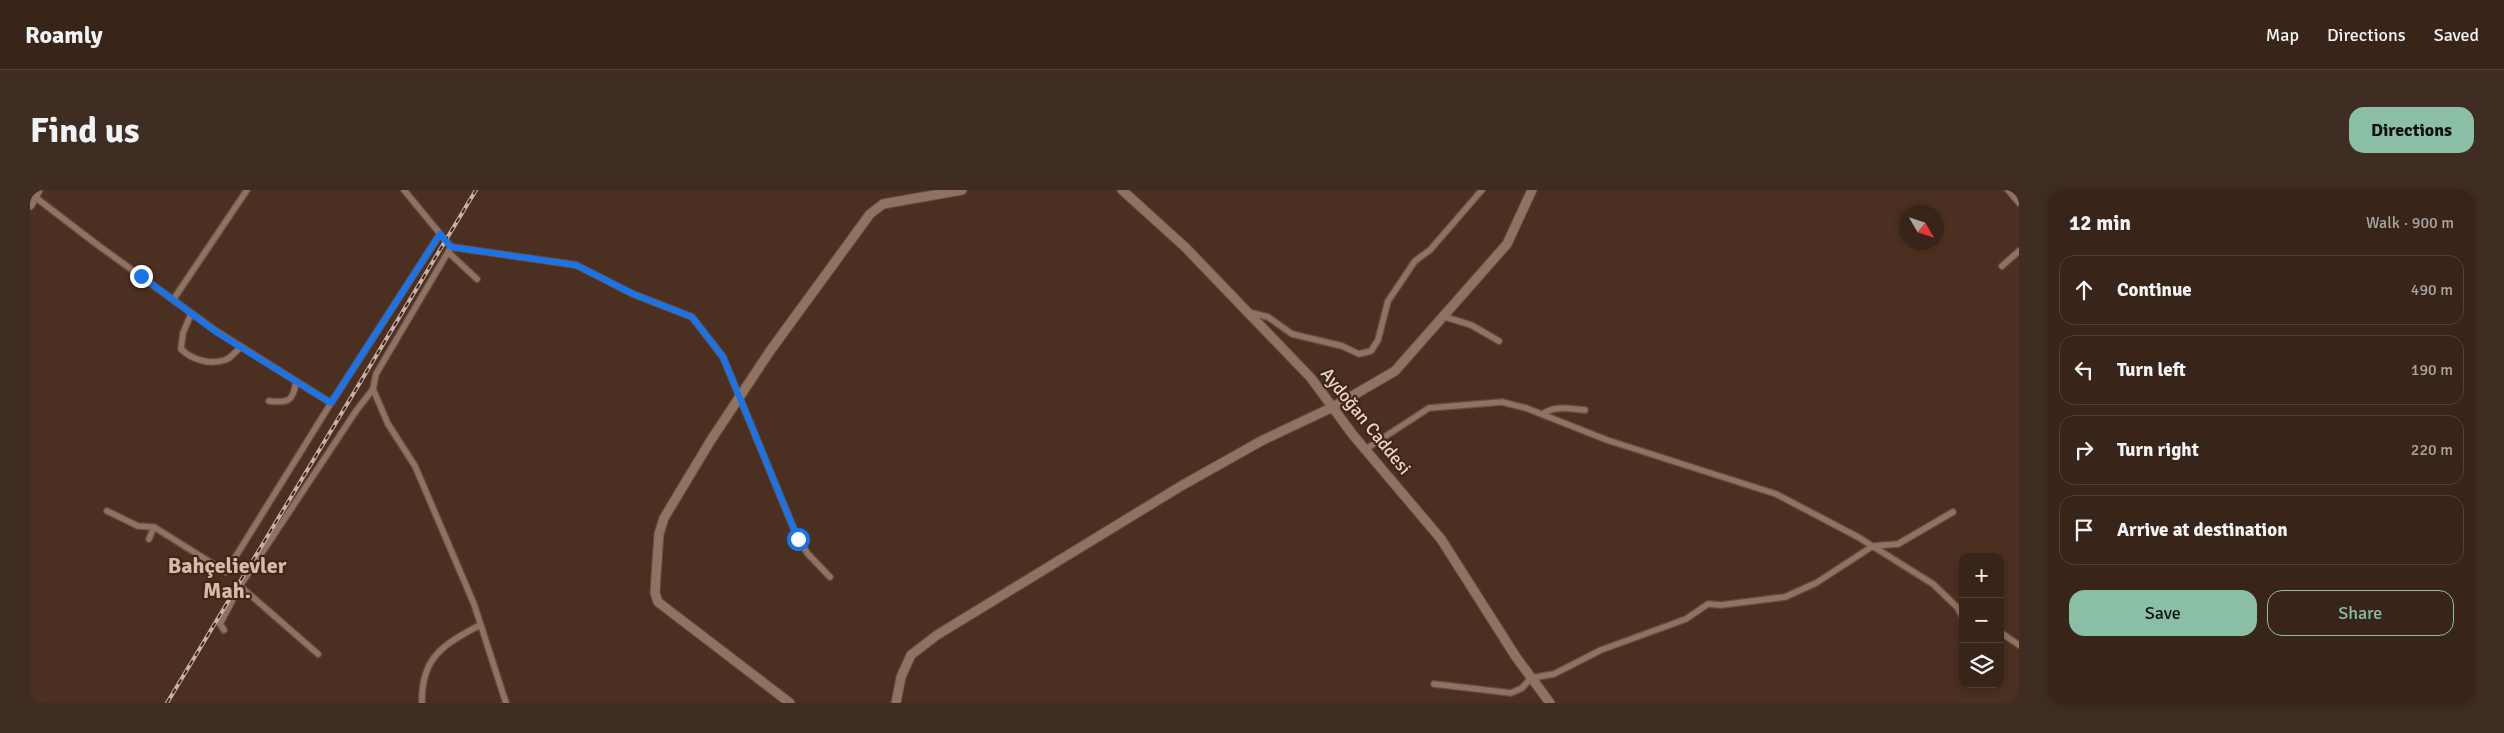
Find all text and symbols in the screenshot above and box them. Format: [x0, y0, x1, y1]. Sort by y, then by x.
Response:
text: Roamly [25, 20, 103, 50]
text: Map [2266, 24, 2299, 46]
text: Directions [2327, 24, 2406, 46]
text: Saved [2434, 24, 2479, 46]
button: Directions [2349, 107, 2474, 153]
text: Find us [30, 109, 140, 152]
north arrow [1899, 205, 1944, 250]
text: 12 min [2069, 210, 2131, 236]
text: Walk · 900 m [2366, 213, 2454, 233]
route end [130, 265, 153, 288]
icon: ahead [2070, 276, 2098, 304]
text: Continue [2117, 278, 2192, 302]
text: 490 m [2411, 280, 2453, 300]
icon: left [2070, 356, 2098, 384]
text: Turn left [2117, 358, 2186, 382]
text: 190 m [2411, 360, 2453, 380]
street label: Aydoğan Caddesi [1316, 363, 1416, 479]
icon: right [2070, 436, 2098, 464]
text: Turn right [2117, 438, 2199, 462]
text: 220 m [2411, 440, 2453, 460]
icon: arrive [2070, 516, 2098, 544]
text: Arrive at destination [2117, 518, 2288, 542]
route start [787, 528, 810, 551]
district label: Bahçelievler Mah. [168, 552, 287, 604]
map controls [1959, 553, 2004, 688]
button: + [1959, 553, 2004, 598]
button: Save [2069, 590, 2257, 636]
button: Share [2267, 590, 2454, 636]
button: − [1959, 598, 2004, 643]
button: layers [1959, 643, 2004, 688]

